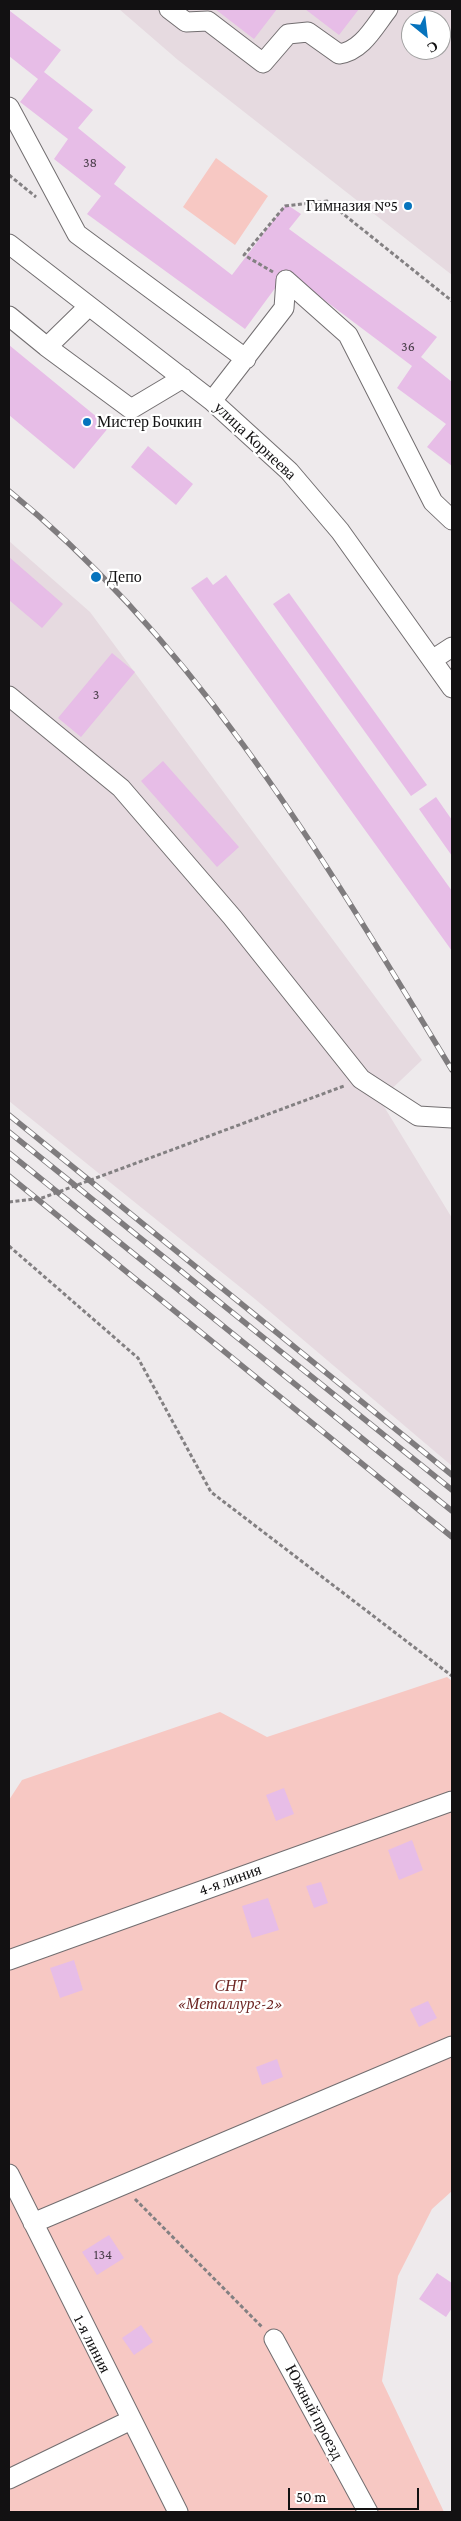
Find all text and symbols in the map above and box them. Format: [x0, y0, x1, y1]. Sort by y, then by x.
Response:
north arrow [401, 10, 451, 60]
text: С [424, 38, 441, 57]
house number: 38 [83, 155, 97, 171]
place label: Гимназия №5 [306, 196, 398, 216]
marker: Гимназия №5 [402, 200, 414, 212]
house number: 36 [401, 339, 415, 355]
street label: улица Корнеева [210, 398, 300, 484]
place label: Мистер Бочкин [97, 412, 202, 432]
marker: Мистер Бочкин [81, 416, 93, 428]
place label: Депо [107, 567, 142, 587]
marker: Депо [89, 570, 103, 584]
house number: 3 [93, 687, 99, 703]
street label: 4-я линия [196, 1860, 264, 1900]
park label: СНТ «Металлург-2» [177, 1976, 283, 2014]
house number: 134 [94, 2247, 112, 2263]
street label: 1-я линия [69, 2312, 115, 2376]
street label: Южный проезд [281, 2361, 347, 2463]
scale bar [291, 2478, 422, 2510]
text: 50 m [296, 2489, 326, 2505]

